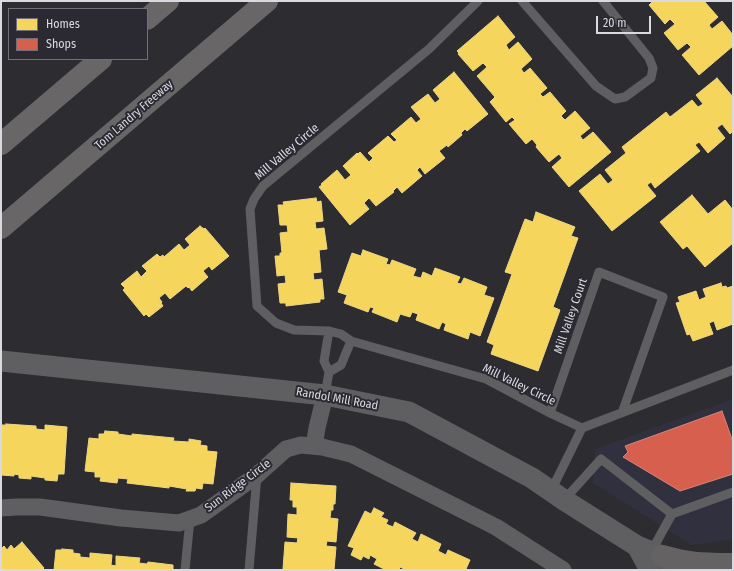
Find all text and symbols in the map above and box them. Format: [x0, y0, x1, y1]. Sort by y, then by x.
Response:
legend [8, 8, 148, 60]
scale bar [598, 8, 653, 34]
text: 20 m [603, 16, 627, 30]
text: Homes [46, 17, 80, 31]
text: Shops [46, 37, 76, 51]
street label: Tom Landry Freeway [92, 77, 176, 153]
street label: Mill Valley Circle [252, 121, 322, 183]
street label: Mill Valley Court [551, 276, 591, 356]
street label: Mill Valley Circle [480, 361, 558, 409]
street label: Randol Mill Road [295, 385, 379, 413]
street label: Sun Ridge Circle [202, 457, 274, 515]

